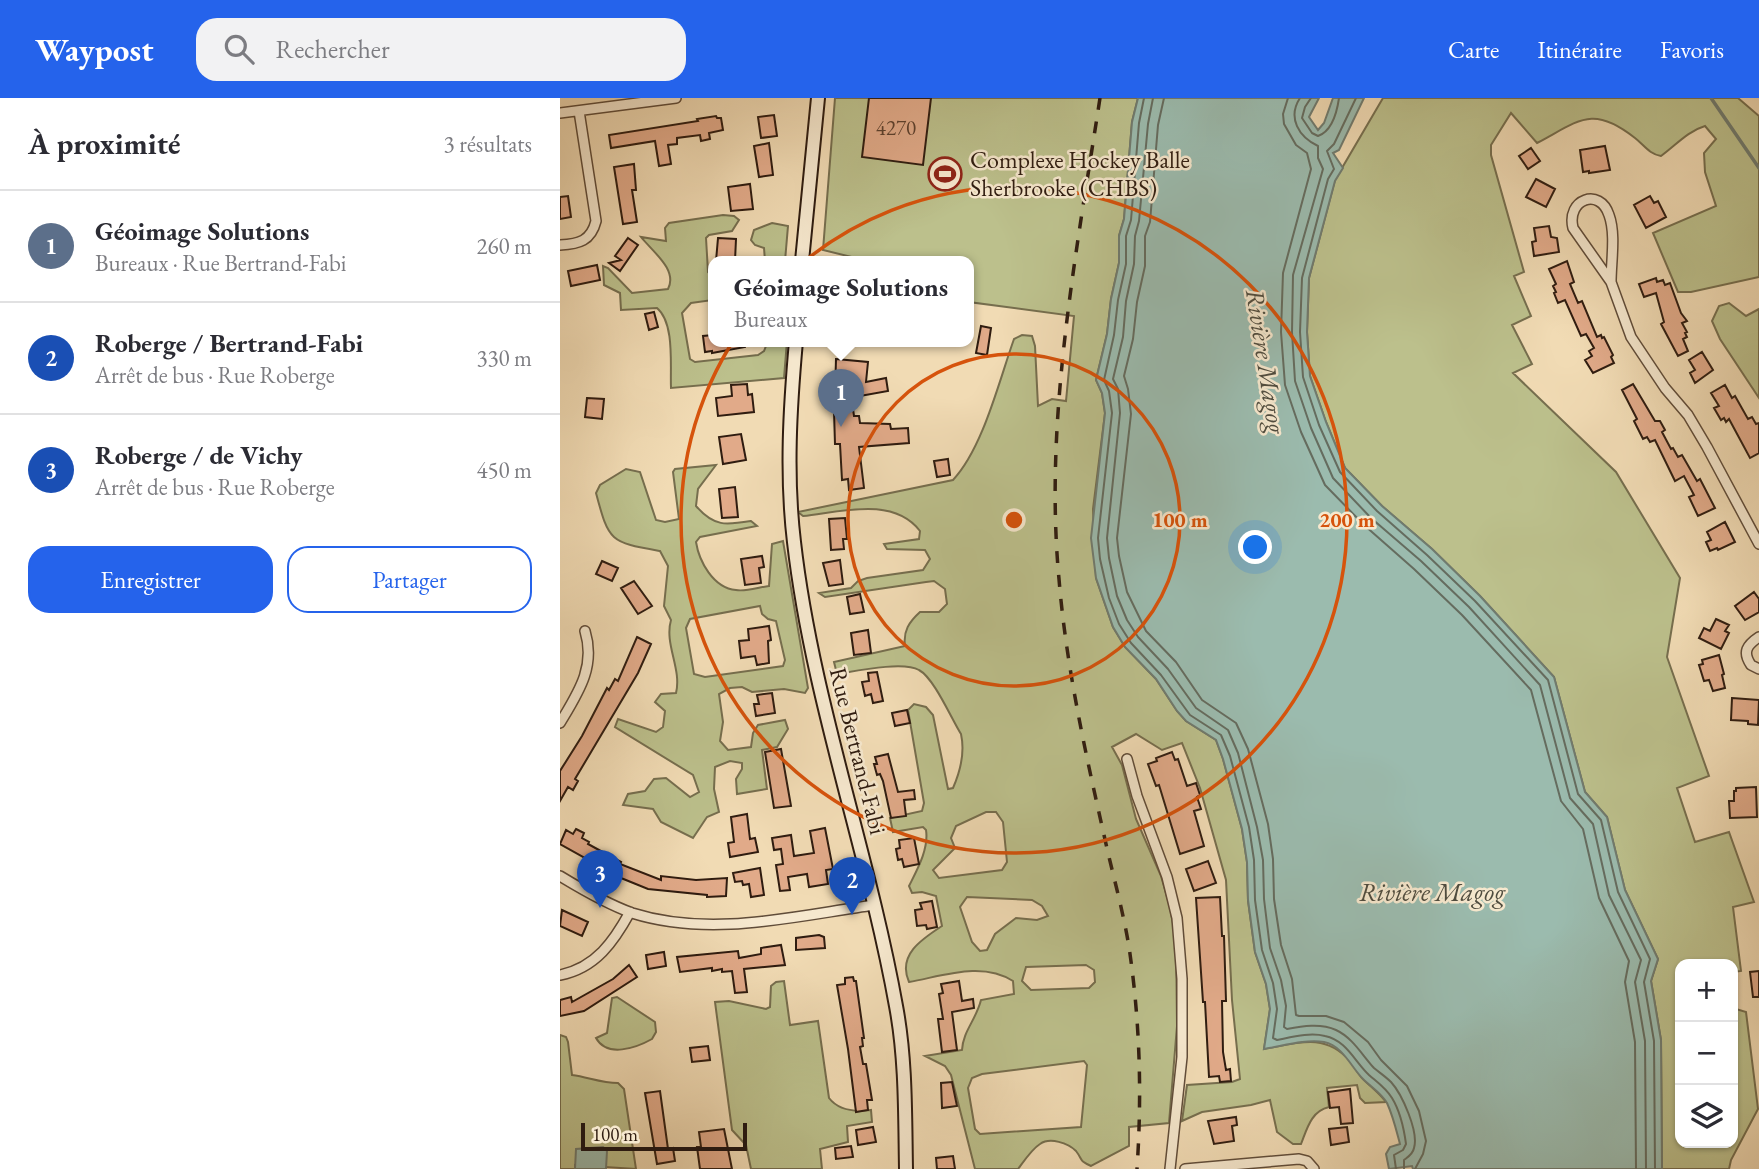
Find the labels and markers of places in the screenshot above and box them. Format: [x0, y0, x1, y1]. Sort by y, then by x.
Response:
place label: Complexe Hockey Balle Sherbrooke (CHBS) [970, 144, 1190, 203]
sports icon: Complexe Hockey Balle Sherbrooke (CHBS) [926, 155, 964, 193]
pin: 1 [818, 369, 864, 427]
centre of rings [1002, 508, 1026, 532]
pin: 3 [577, 850, 623, 908]
pin: 2 [829, 857, 875, 915]

